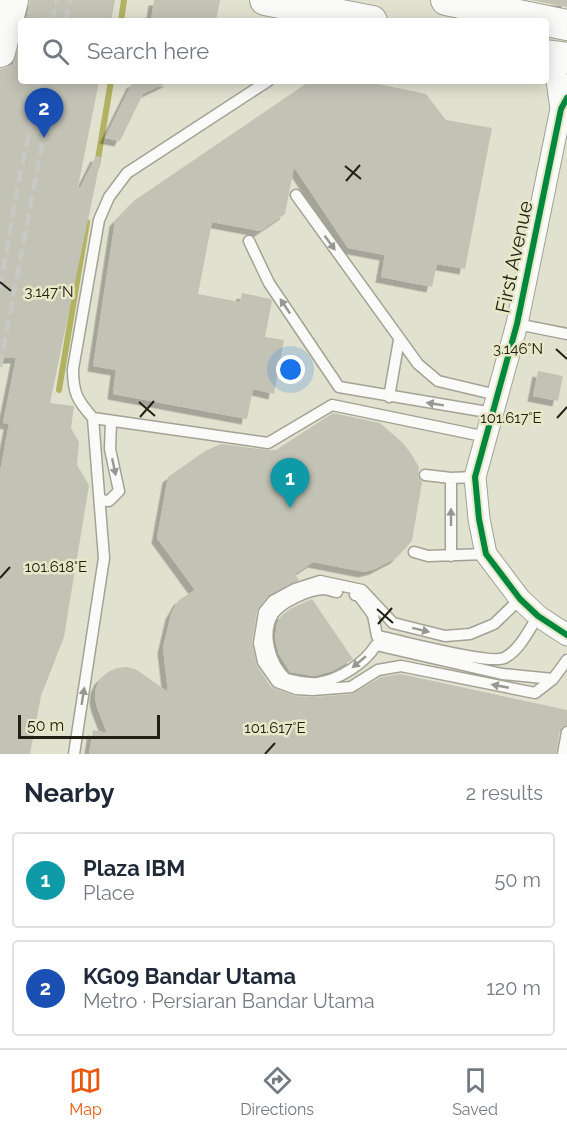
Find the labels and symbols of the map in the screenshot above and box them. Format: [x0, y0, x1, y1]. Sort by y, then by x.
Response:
pin: 2 [24, 88, 63, 138]
street label: First Avenue [490, 198, 538, 315]
one-way arrow [324, 235, 335, 251]
text: 3.147°N [25, 283, 73, 301]
one-way arrow [280, 298, 291, 314]
text: 3.146°N [493, 340, 543, 358]
your location [276, 355, 305, 384]
one-way arrow [425, 399, 444, 408]
text: 101.617°E [480, 409, 542, 427]
one-way arrow [110, 458, 119, 477]
pin: 1 [270, 458, 310, 508]
one-way arrow [446, 507, 456, 526]
text: 101.618°E [25, 558, 87, 576]
one-way arrow [412, 626, 431, 635]
one-way arrow [352, 655, 367, 668]
one-way arrow [490, 681, 509, 690]
one-way arrow [79, 687, 88, 706]
scale bar [18, 712, 160, 740]
text: 101.617°E [244, 719, 306, 737]

